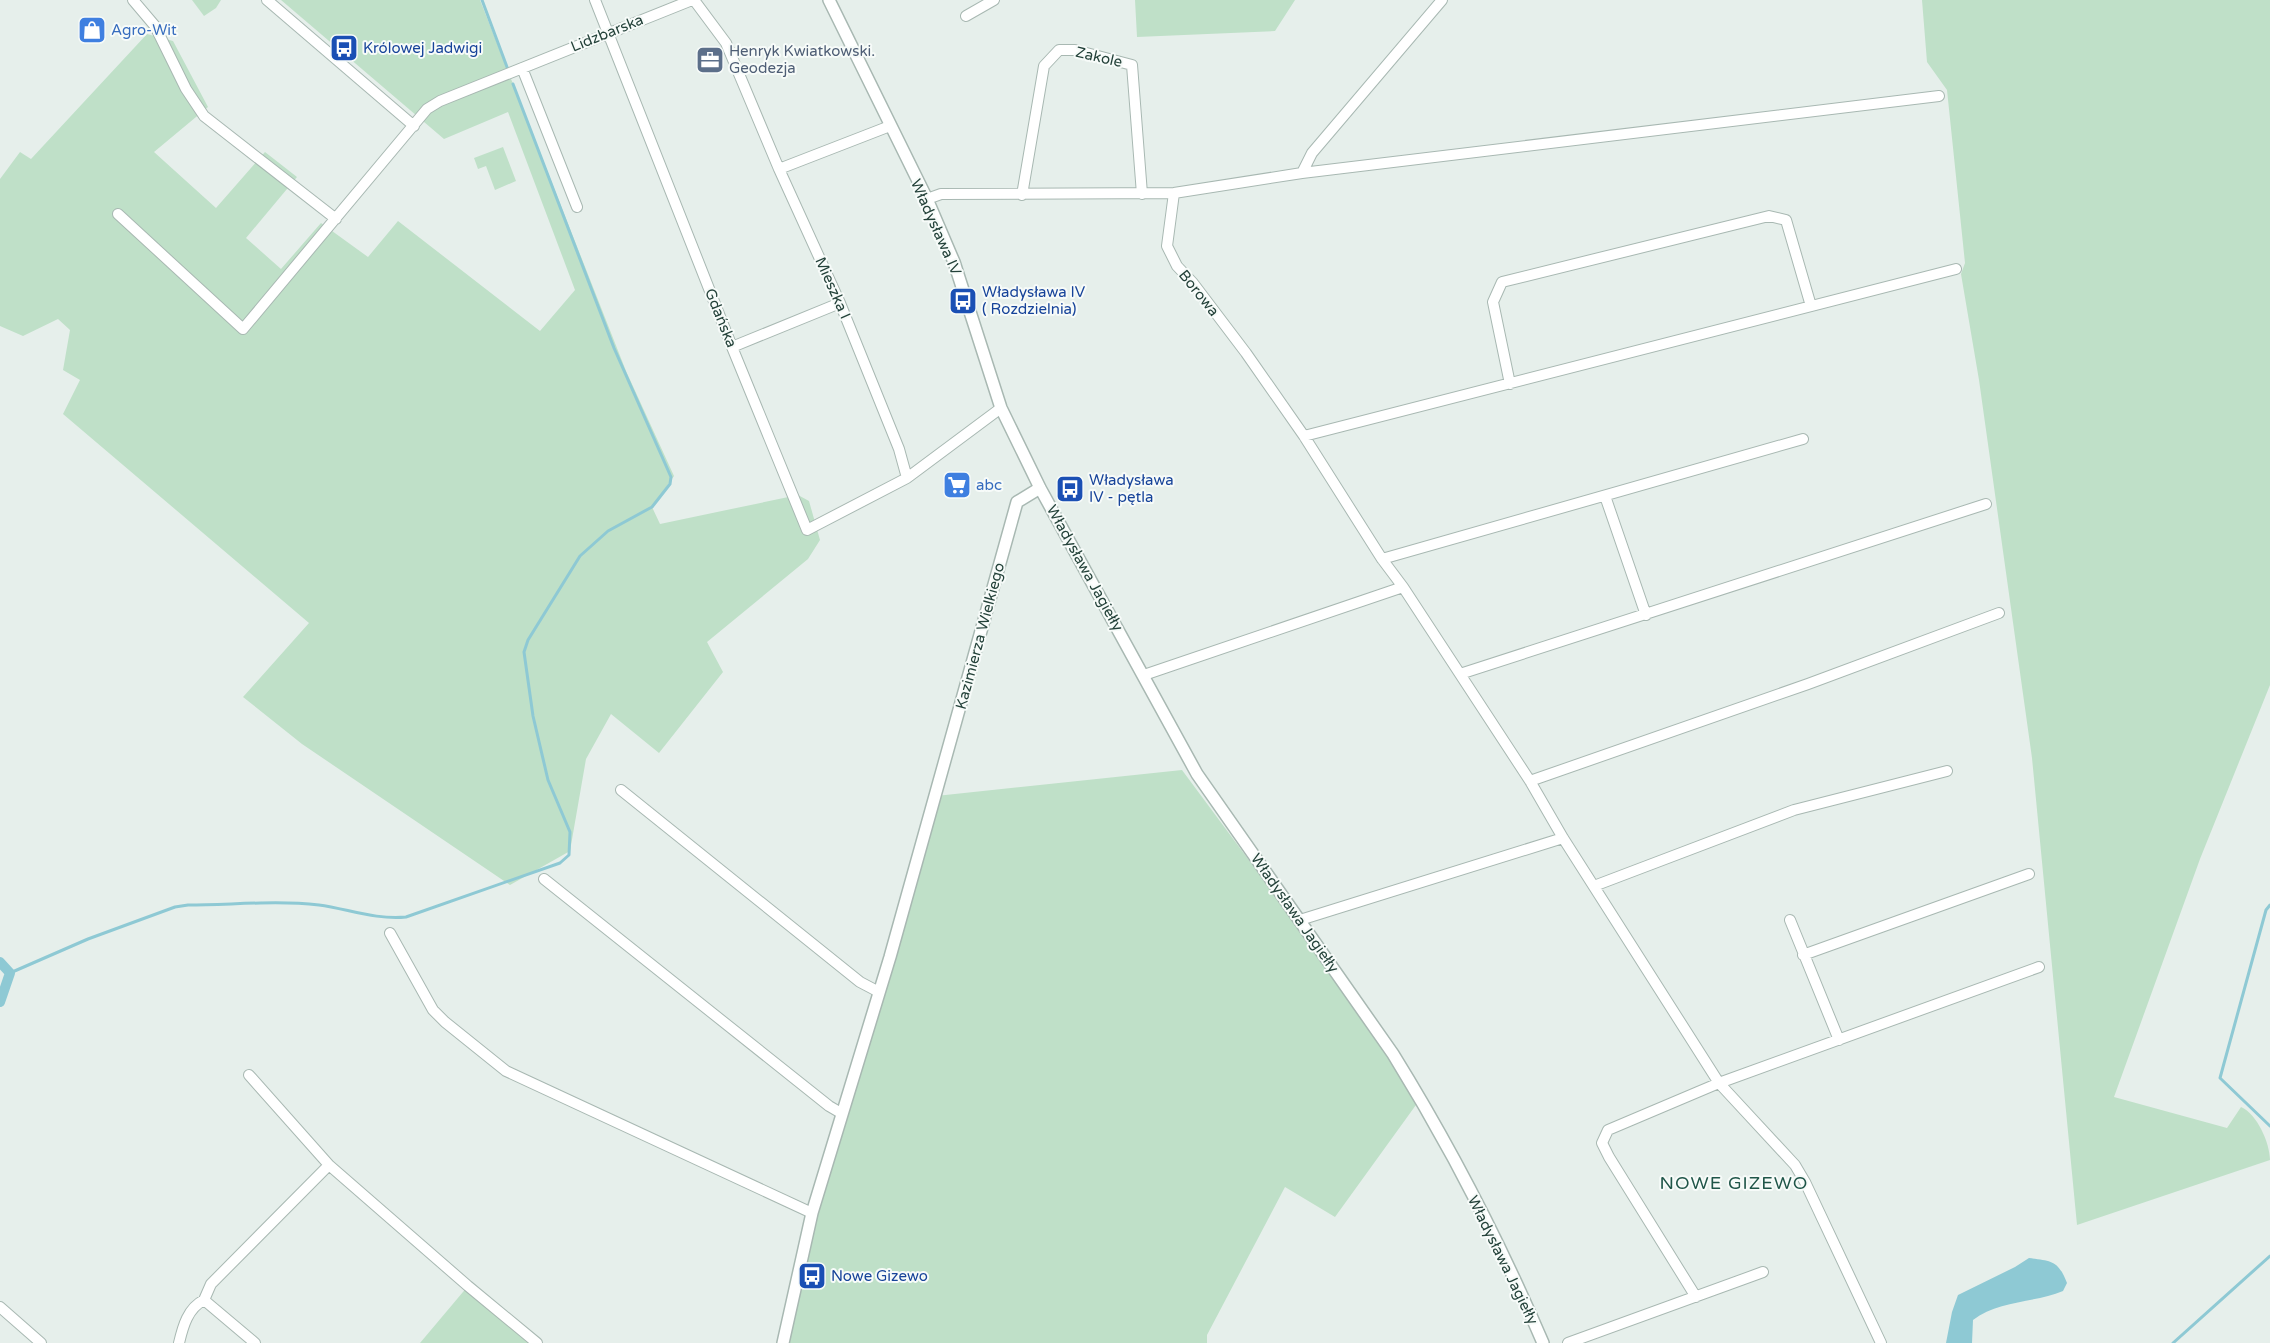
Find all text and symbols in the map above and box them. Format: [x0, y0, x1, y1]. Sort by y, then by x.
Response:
street label: Lidzbarska [568, 10, 646, 56]
shop icon: Agro-Wit [77, 15, 107, 45]
place label: Agro-Wit [111, 21, 177, 39]
bus stop icon: Królowej Jadwigi [329, 33, 359, 63]
place label: Królowej Jadwigi [363, 39, 482, 57]
place label: Henryk Kwiatkowski. Geodezja [729, 42, 875, 77]
street label: Zakole [1074, 43, 1124, 71]
office icon: Henryk Kwiatkowski. Geodezja [695, 45, 725, 75]
street label: Władysława IV [907, 176, 965, 278]
street label: Mieszka I [811, 254, 855, 322]
street label: Borowa [1175, 266, 1223, 320]
place label: Władysława IV ( Rozdzielnia) [982, 283, 1086, 318]
street label: Gdańska [701, 286, 741, 350]
bus stop icon: Władysława IV ( Rozdzielnia) [948, 286, 978, 316]
supermarket icon: abc [942, 470, 972, 500]
place label: Władysława IV - pętla [1089, 471, 1174, 506]
bus stop icon: Władysława IV - pętla [1055, 474, 1085, 504]
place label: abc [976, 476, 1002, 494]
street label: Władysława Jagiełły [1043, 502, 1127, 634]
street label: Kazimierza Wielkiego [952, 561, 1008, 711]
street label: Władysława Jagiełły [1247, 850, 1343, 976]
district label: NOWE GIZEWO [1660, 1172, 1808, 1194]
street label: Władysława Jagiełły [1464, 1192, 1542, 1328]
bus stop icon: Nowe Gizewo [797, 1261, 827, 1291]
place label: Nowe Gizewo [831, 1267, 928, 1285]

